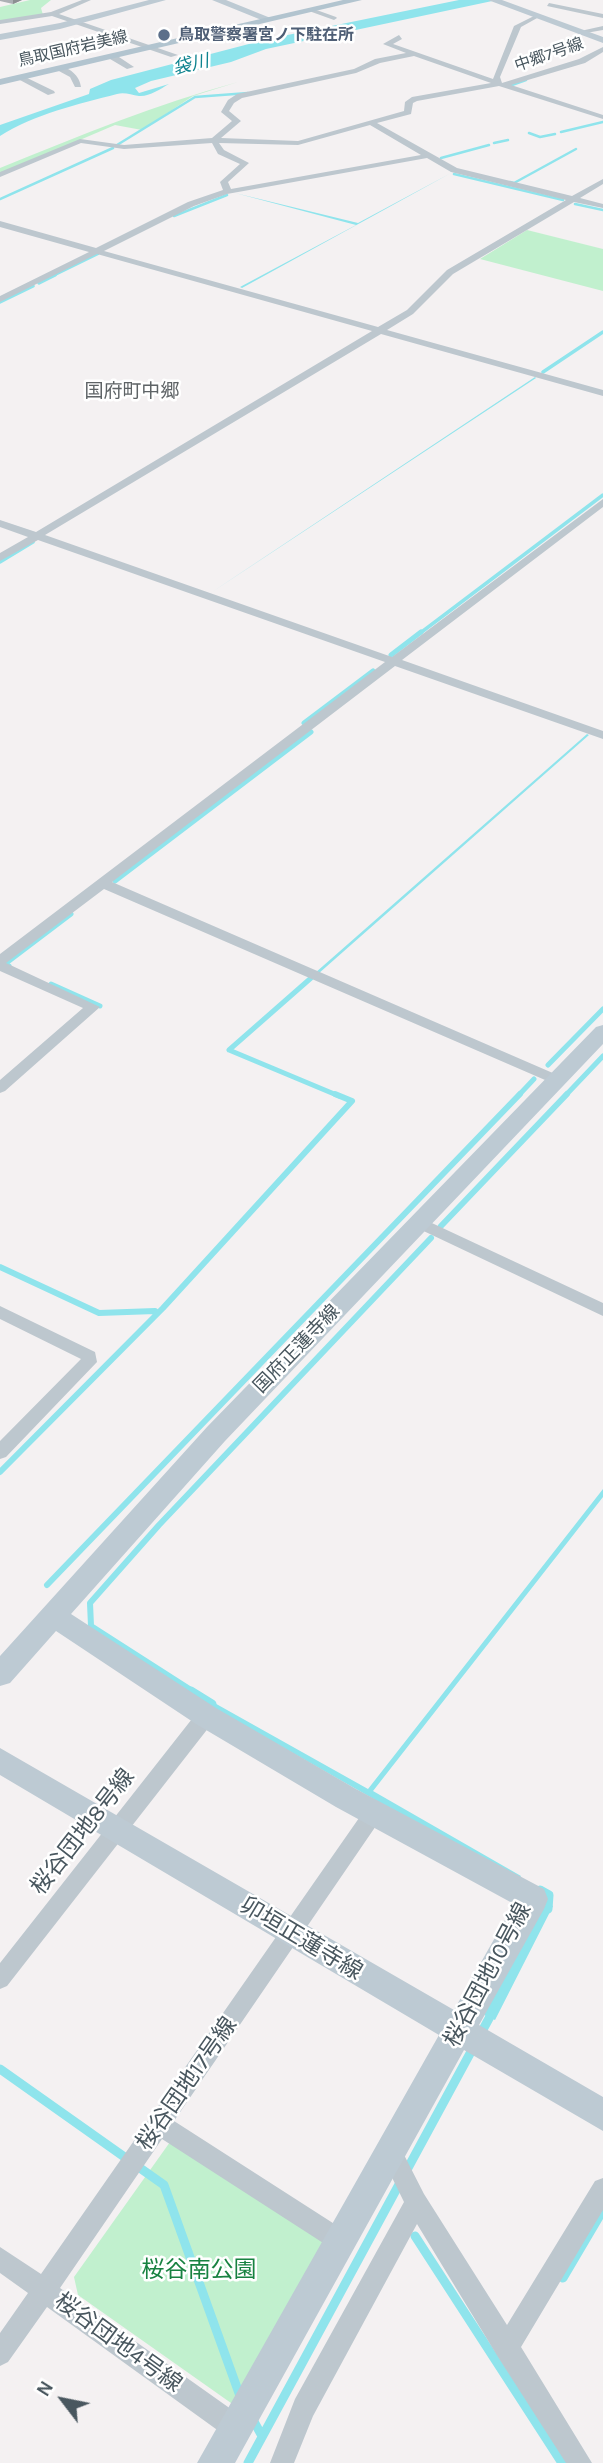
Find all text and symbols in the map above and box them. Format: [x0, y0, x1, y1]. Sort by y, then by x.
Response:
place label: 鳥取警察署宮ノ下駐在所 [178, 25, 354, 45]
street label: 鳥取国府岩美線 [16, 27, 130, 71]
marker: 鳥取警察署宮ノ下駐在所 [156, 27, 172, 43]
street label: 中郷7号線 [512, 34, 586, 76]
water label: 袋川 [171, 50, 211, 80]
district label: 国府町中郷 [85, 381, 179, 403]
street label: 国府正蓮寺線 [249, 1300, 345, 1398]
street label: 桜谷団地8号線 [25, 1764, 141, 1900]
street label: 卯垣正蓮寺線 [235, 1892, 367, 1986]
street label: 桜谷団地10号線 [438, 1898, 538, 2052]
street label: 桜谷団地17号線 [131, 2012, 243, 2156]
park label: 桜谷南公園 [142, 2256, 256, 2284]
street label: 桜谷団地4号線 [49, 2288, 187, 2398]
north arrow [28, 2365, 98, 2435]
text: N [32, 2377, 58, 2400]

